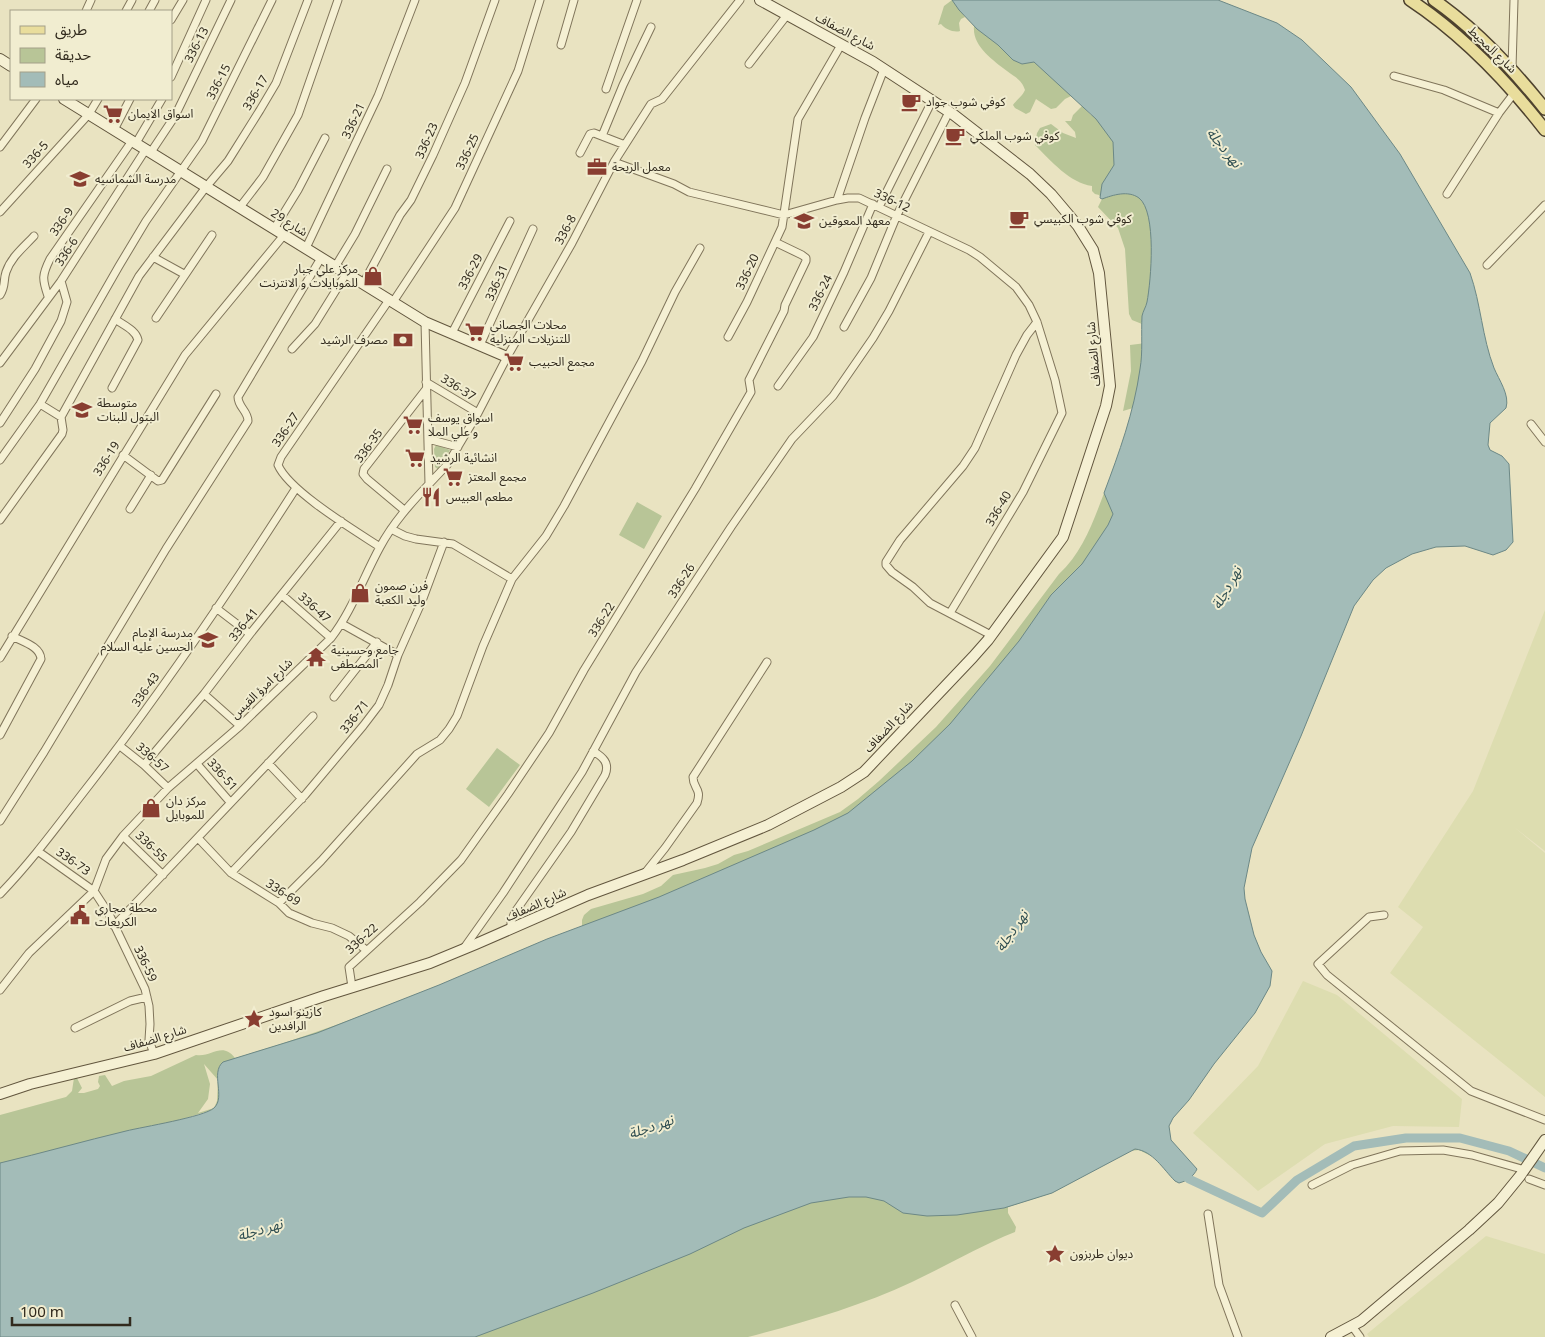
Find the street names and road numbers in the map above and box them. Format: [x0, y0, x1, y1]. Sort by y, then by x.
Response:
street label: شارع الضفاف [810, 6, 880, 58]
street label: شارع المحيط [1461, 20, 1523, 80]
street label: 336-13 [177, 22, 217, 68]
street label: 336-15 [199, 59, 239, 105]
street label: 336-17 [236, 70, 276, 116]
street label: 336-21 [335, 98, 373, 144]
street label: 336-23 [408, 118, 446, 164]
street label: 336-25 [449, 129, 487, 175]
street label: 336-5 [16, 135, 56, 175]
street label: 336-12 [869, 182, 915, 220]
street label: 336-9 [43, 202, 81, 242]
street label: شارع 29 [265, 202, 313, 244]
street label: 336-8 [548, 210, 584, 250]
street label: 336-6 [48, 232, 86, 272]
street label: 336-29 [451, 249, 491, 295]
street label: 336-20 [729, 249, 767, 295]
street label: 336-31 [478, 260, 516, 306]
street label: 336-24 [801, 270, 841, 316]
street label: شارع الضفاف [1079, 320, 1109, 388]
street label: 336-37 [435, 367, 481, 409]
street label: 336-27 [265, 407, 307, 453]
street label: 336-35 [348, 423, 390, 469]
street label: 336-19 [86, 436, 128, 482]
street label: 336-40 [978, 486, 1020, 532]
street label: 336-26 [661, 558, 703, 604]
street label: 336-47 [291, 586, 337, 630]
street label: 336-22 [581, 597, 623, 643]
street label: 336-41 [222, 602, 266, 648]
street label: شارع امرؤ القيس [224, 652, 300, 726]
street label: 336-43 [125, 667, 167, 713]
street label: 336-71 [333, 694, 377, 740]
street label: شارع الضفاف [858, 695, 920, 759]
street label: 336-57 [129, 736, 175, 780]
street label: 336-51 [200, 752, 244, 798]
street label: 336-55 [129, 825, 174, 869]
street label: 336-73 [50, 841, 96, 883]
street label: 336-69 [260, 872, 306, 914]
street label: شارع الضفاف [501, 880, 571, 930]
street label: 336-22 [339, 917, 385, 961]
street label: 336-59 [126, 941, 164, 987]
street label: شارع الضفاف [120, 1018, 190, 1060]

